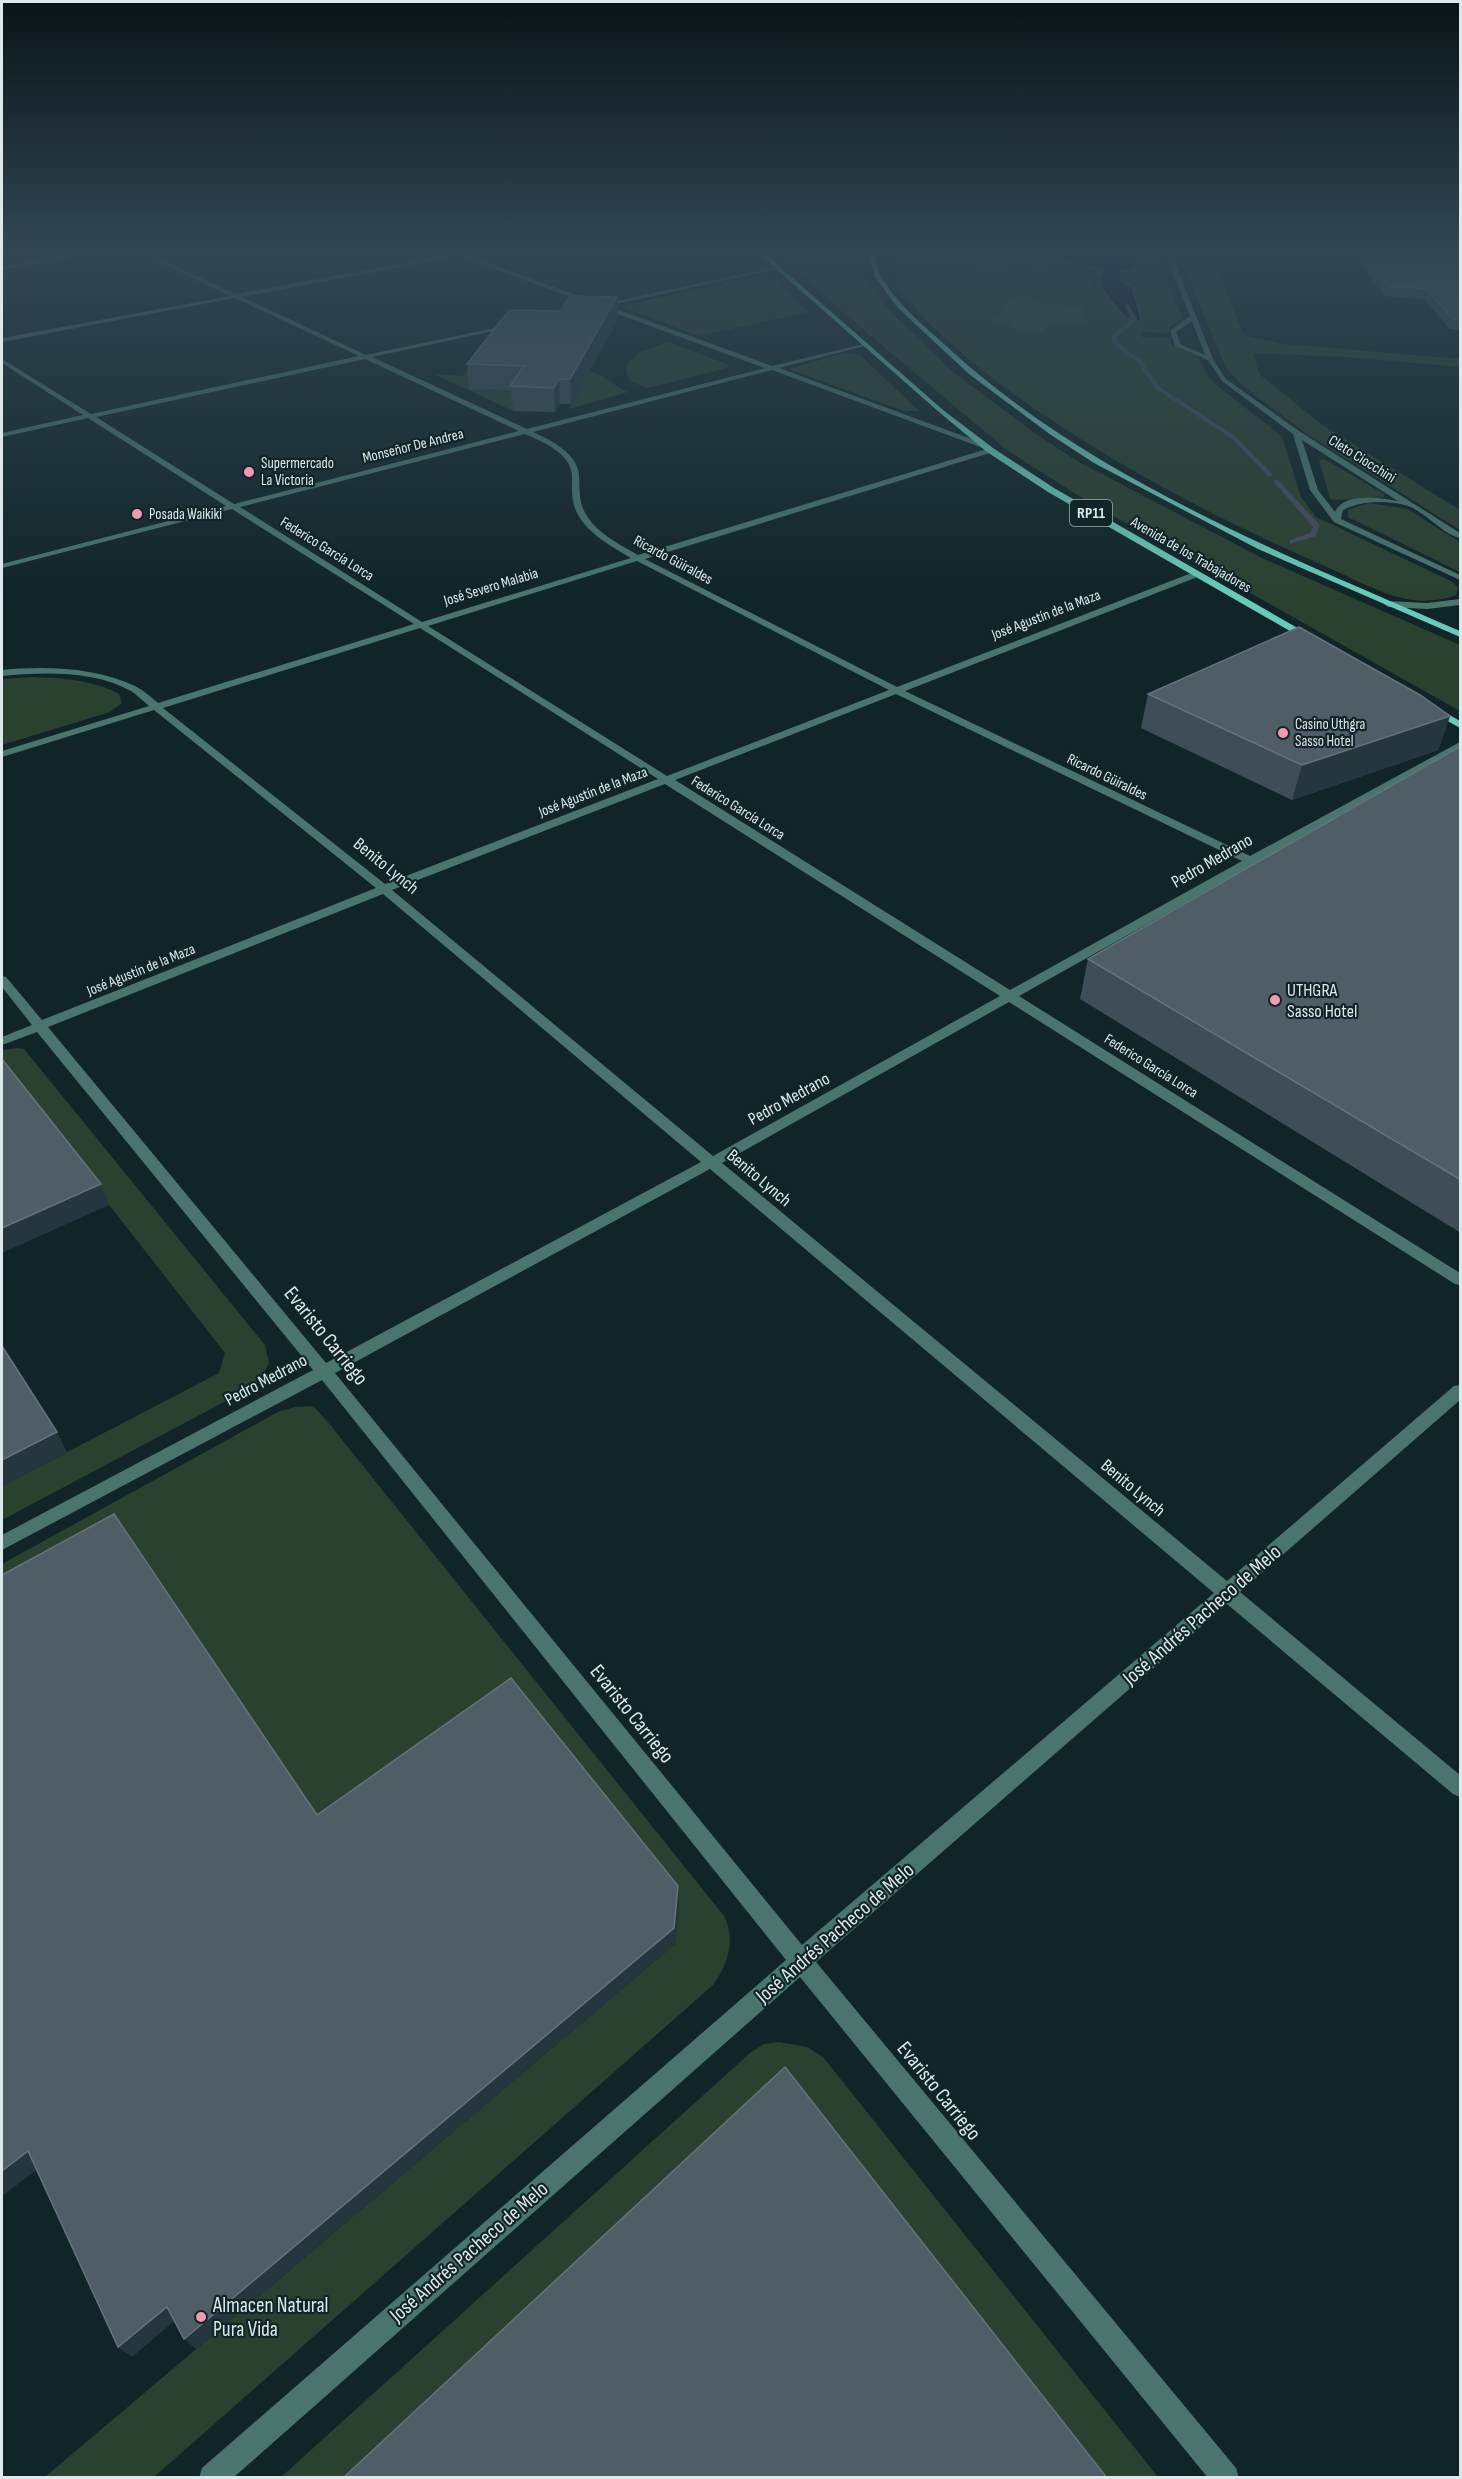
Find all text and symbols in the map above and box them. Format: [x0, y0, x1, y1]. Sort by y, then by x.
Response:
street label: Monseñor De Andrea [361, 424, 466, 468]
street label: Cleto Ciocchini [1325, 431, 1399, 487]
place label: Supermercado La Victoria [261, 454, 334, 490]
marker: Supermercado La Victoria [242, 465, 256, 479]
road number: RP11 [1070, 500, 1112, 526]
place label: Posada Waikiki [149, 505, 222, 524]
marker: Posada Waikiki [130, 507, 144, 521]
street label: Avenida de los Trabajadores [1126, 512, 1255, 597]
street label: Federico García Lorca [277, 513, 378, 585]
street label: Ricardo Güiraldes [630, 531, 716, 589]
street label: José Severo Malabia [440, 564, 541, 611]
street label: José Agustín de la Maza [988, 585, 1103, 645]
place label: Casino Uthgra Sasso Hotel [1295, 715, 1365, 751]
marker: Casino Uthgra Sasso Hotel [1276, 726, 1290, 740]
street label: Ricardo Güiraldes [1064, 749, 1150, 805]
street label: José Agustín de la Maza [535, 762, 650, 822]
street label: Federico García Lorca [688, 772, 789, 844]
street label: Pedro Medrano [1168, 829, 1256, 893]
street label: Benito Lynch [349, 833, 423, 899]
street label: José Agustín de la Maza [83, 940, 198, 1001]
place label: UTHGRA Sasso Hotel [1287, 980, 1357, 1022]
marker: UTHGRA Sasso Hotel [1268, 993, 1282, 1007]
street label: Federico García Lorca [1101, 1030, 1202, 1102]
street label: Pedro Medrano [745, 1068, 833, 1130]
street label: Benito Lynch [722, 1145, 796, 1211]
street label: Evaristo Carriego [279, 1282, 373, 1390]
street label: Pedro Medrano [221, 1350, 311, 1410]
street label: Benito Lynch [1096, 1455, 1170, 1521]
street label: José Andrés Pacheco de Melo [1117, 1539, 1286, 1691]
street label: Evaristo Carriego [585, 1660, 679, 1768]
street label: José Andrés Pacheco de Melo [750, 1857, 919, 2009]
street label: Evaristo Carriego [892, 2037, 986, 2145]
street label: José Andrés Pacheco de Melo [384, 2176, 553, 2328]
place label: Almacen Natural Pura Vida [212, 2293, 328, 2342]
marker: Almacen Natural Pura Vida [194, 2310, 208, 2324]

